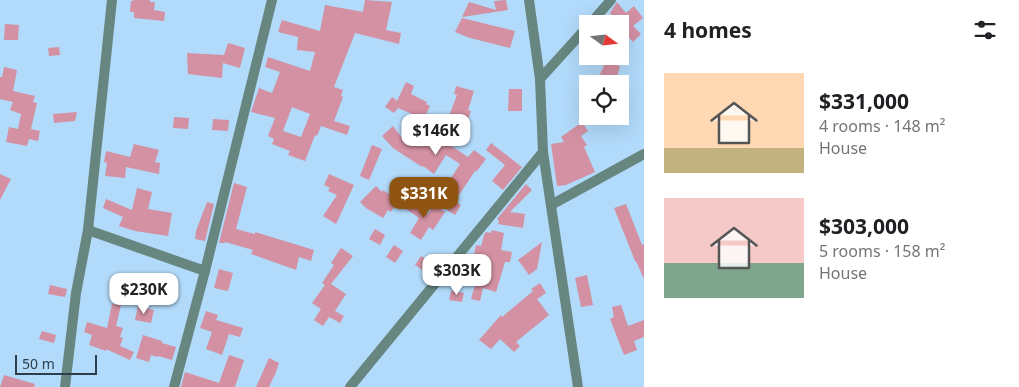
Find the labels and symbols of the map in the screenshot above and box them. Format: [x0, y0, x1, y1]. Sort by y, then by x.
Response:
north arrow [579, 15, 629, 65]
pin: $146K [401, 114, 471, 156]
pin: $331K [389, 176, 459, 219]
pin: $303K [422, 254, 492, 296]
pin: $230K [109, 272, 179, 315]
scale bar [15, 352, 98, 375]

